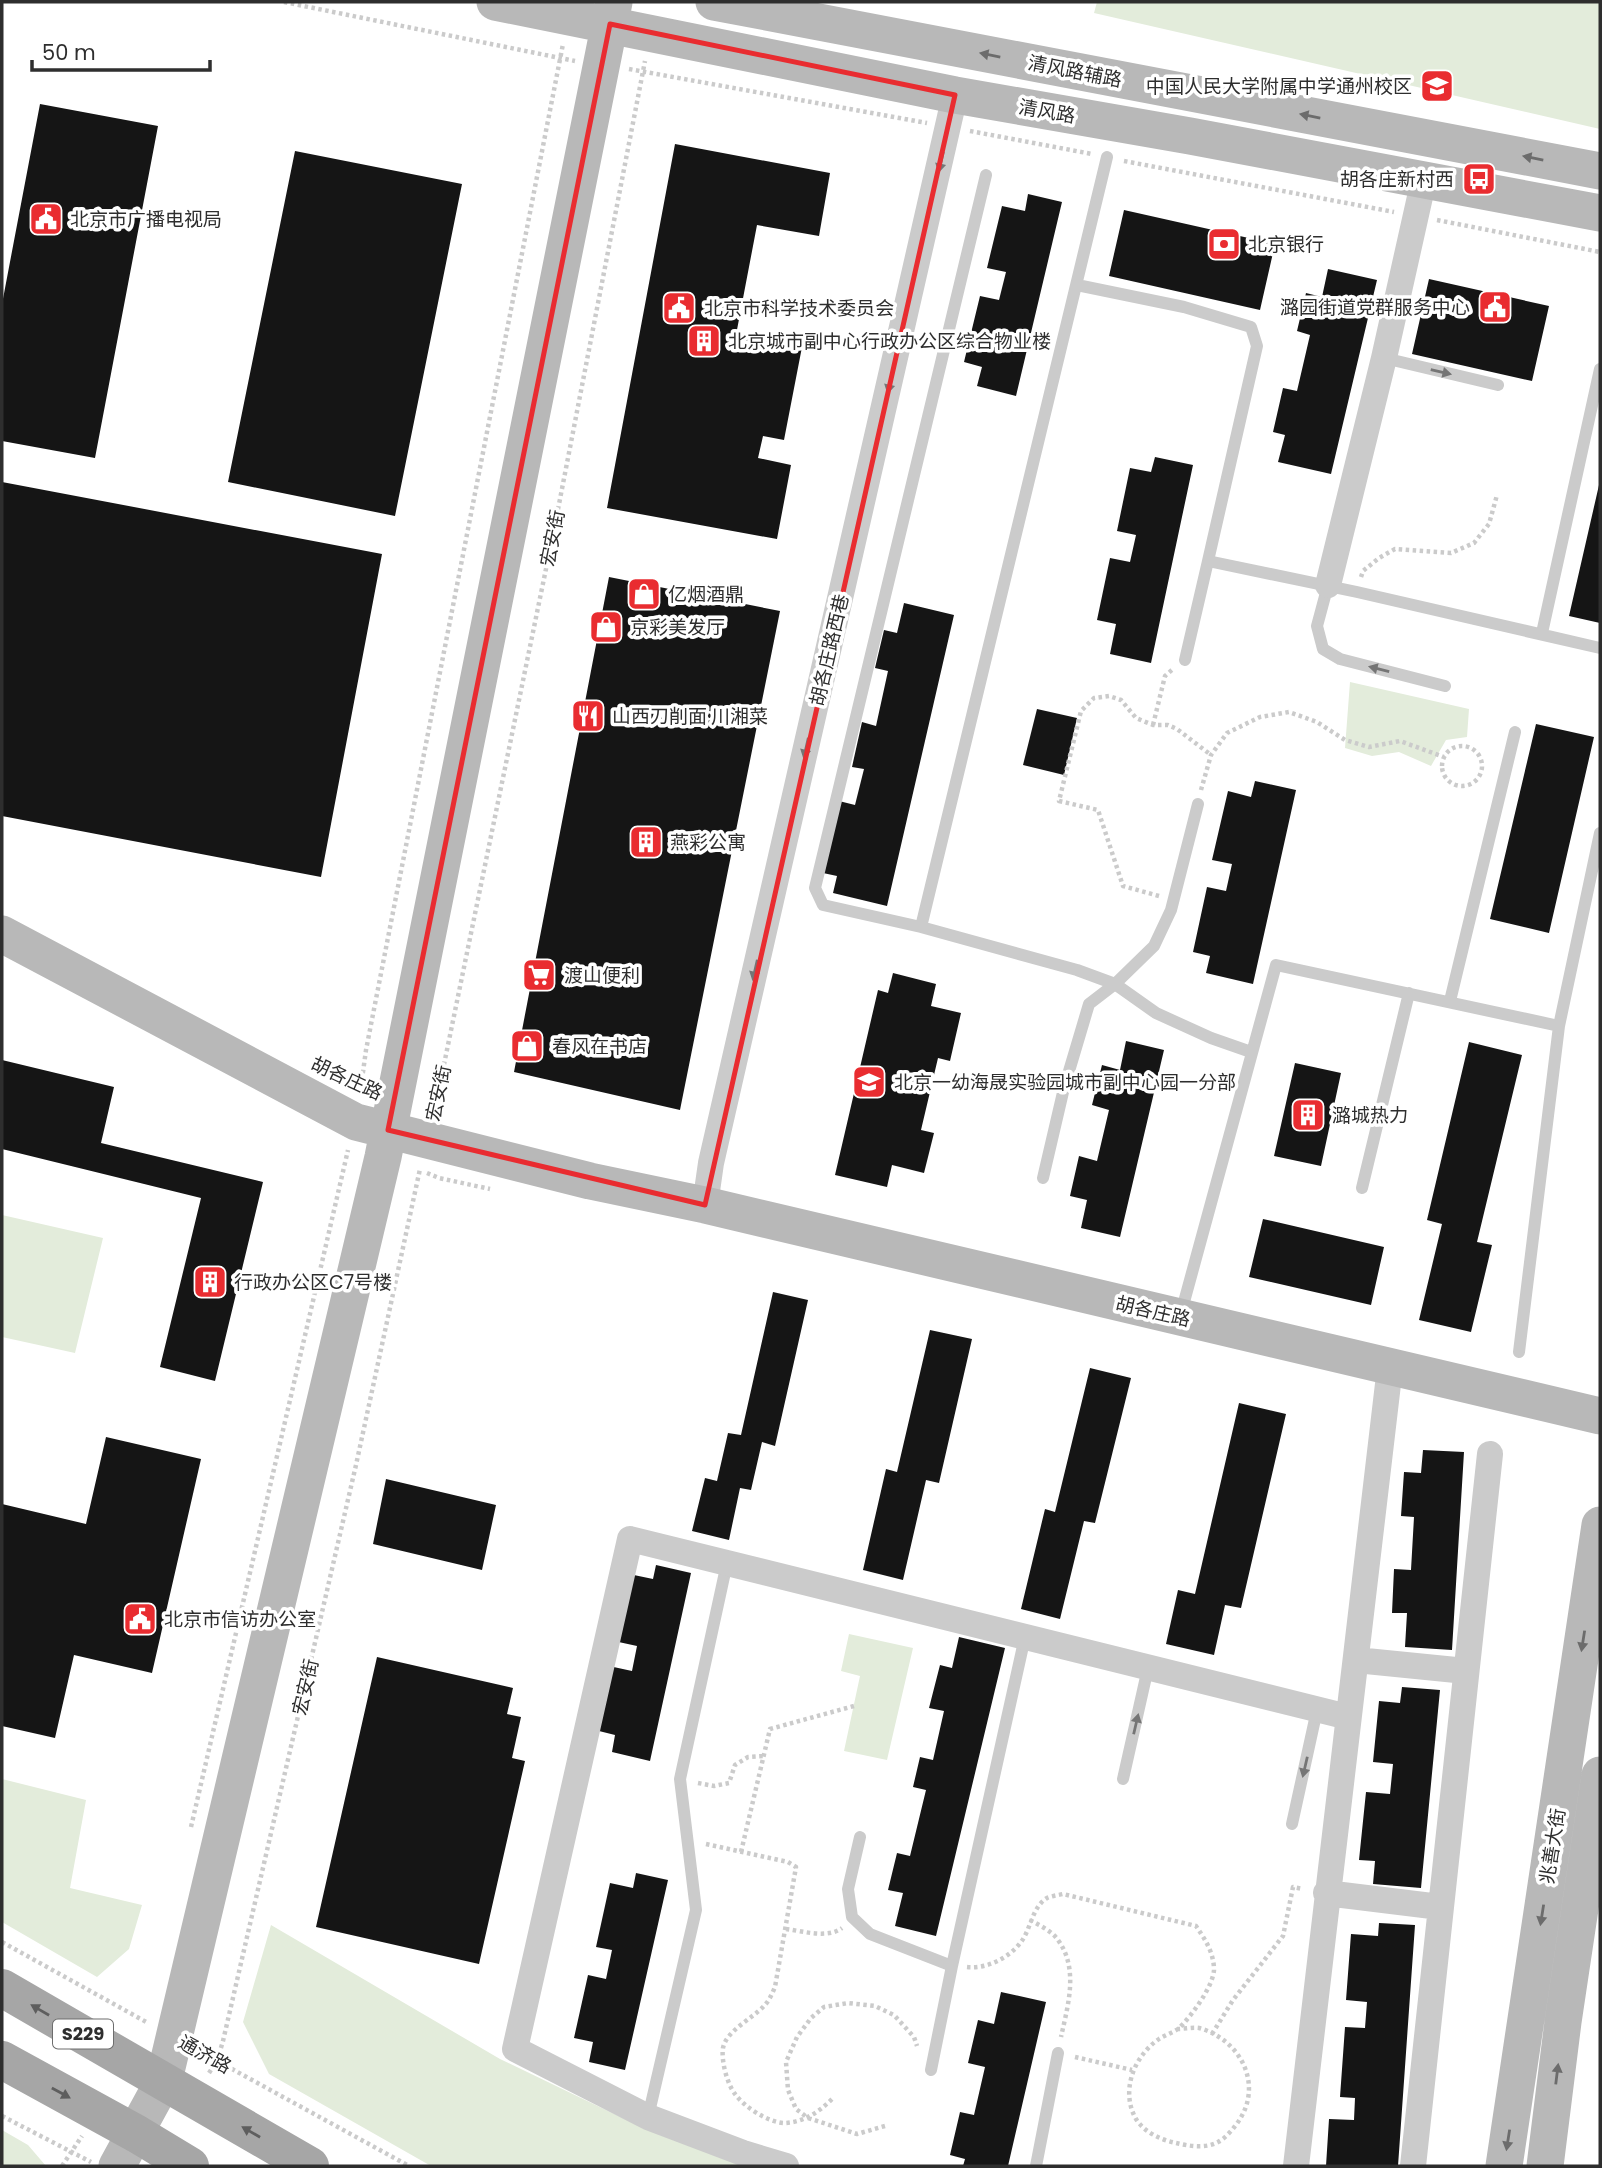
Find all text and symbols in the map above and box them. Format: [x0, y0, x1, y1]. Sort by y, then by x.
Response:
scale bar [32, 28, 210, 72]
text: 50 m [42, 38, 96, 67]
one-way arrow [979, 49, 1001, 60]
street label: 清风路辅路 [1026, 49, 1124, 94]
school or university icon: 中国人民大学附属中学通州校区 [1418, 67, 1456, 105]
place label: 中国人民大学附属中学通州校区 [1146, 73, 1412, 100]
street label: 清风路 [1016, 93, 1077, 130]
one-way arrow [1299, 110, 1321, 121]
one-way arrow [935, 151, 946, 173]
one-way arrow [1522, 153, 1544, 164]
bus stop icon: 胡各庄新村西 [1460, 160, 1498, 198]
place label: 胡各庄新村西 [1340, 166, 1454, 193]
public building icon: 北京市广播电视局 [27, 200, 65, 238]
place label: 北京市广播电视局 [70, 206, 222, 233]
bank icon: 北京银行 [1205, 225, 1243, 263]
place label: 北京银行 [1248, 231, 1324, 258]
public building icon: 潞园街道党群服务中心 [1476, 288, 1514, 326]
public building icon: 北京市科学技术委员会 [660, 289, 698, 327]
place label: 潞园街道党群服务中心 [1280, 294, 1470, 321]
place label: 北京市科学技术委员会 [704, 295, 894, 322]
building icon: 北京城市副中心行政办公区综合物业楼 [685, 322, 723, 360]
place label: 北京城市副中心行政办公区综合物业楼 [728, 328, 1051, 355]
one-way arrow [1430, 366, 1452, 377]
one-way arrow [885, 373, 896, 395]
street label: 宏安街 [534, 508, 571, 569]
shop icon: 亿烟酒鼎 [625, 575, 663, 613]
place label: 亿烟酒鼎 [668, 581, 744, 608]
street label: 胡各庄路西巷 [804, 592, 855, 709]
shop icon: 京彩美发厅 [587, 608, 625, 646]
place label: 京彩美发厅 [630, 614, 725, 641]
one-way arrow [1368, 663, 1390, 674]
restaurant icon: 山西刀削面·川湘菜 [569, 697, 607, 735]
place label: 山西刀削面·川湘菜 [612, 703, 768, 730]
one-way arrow [801, 738, 812, 760]
building icon: 燕彩公寓 [627, 823, 665, 861]
place label: 燕彩公寓 [670, 829, 746, 856]
supermarket icon: 渡山便利 [520, 956, 558, 994]
one-way arrow [750, 959, 761, 981]
place label: 渡山便利 [564, 962, 640, 989]
shop icon: 春风在书店 [508, 1027, 546, 1065]
place label: 春风在书店 [552, 1033, 647, 1060]
street label: 胡各庄路 [307, 1050, 387, 1107]
street label: 宏安街 [419, 1062, 458, 1124]
school or university icon: 北京一幼海晟实验园城市副中心园一分部 [850, 1063, 888, 1101]
place label: 北京一幼海晟实验园城市副中心园一分部 [894, 1069, 1236, 1096]
building icon: 潞城热力 [1289, 1096, 1327, 1134]
place label: 潞城热力 [1332, 1102, 1408, 1129]
building icon: 行政办公区C7号楼 [191, 1263, 229, 1301]
place label: 行政办公区C7号楼 [234, 1269, 392, 1296]
street label: 胡各庄路 [1113, 1290, 1193, 1333]
public building icon: 北京市信访办公室 [121, 1600, 159, 1638]
place label: 北京市信访办公室 [164, 1606, 316, 1633]
one-way arrow [1577, 1631, 1588, 1653]
street label: 宏安街 [286, 1656, 325, 1718]
one-way arrow [1130, 1712, 1141, 1734]
one-way arrow [1299, 1756, 1310, 1778]
street label: 兆善大街 [1533, 1806, 1572, 1886]
one-way arrow [1536, 1904, 1547, 1926]
one-way arrow [31, 2004, 50, 2017]
road number: S229 [53, 2020, 113, 2048]
street label: 通济路 [173, 2029, 236, 2080]
one-way arrow [1551, 2063, 1562, 2085]
one-way arrow [52, 2087, 71, 2099]
one-way arrow [242, 2126, 261, 2138]
one-way arrow [1503, 2129, 1514, 2151]

